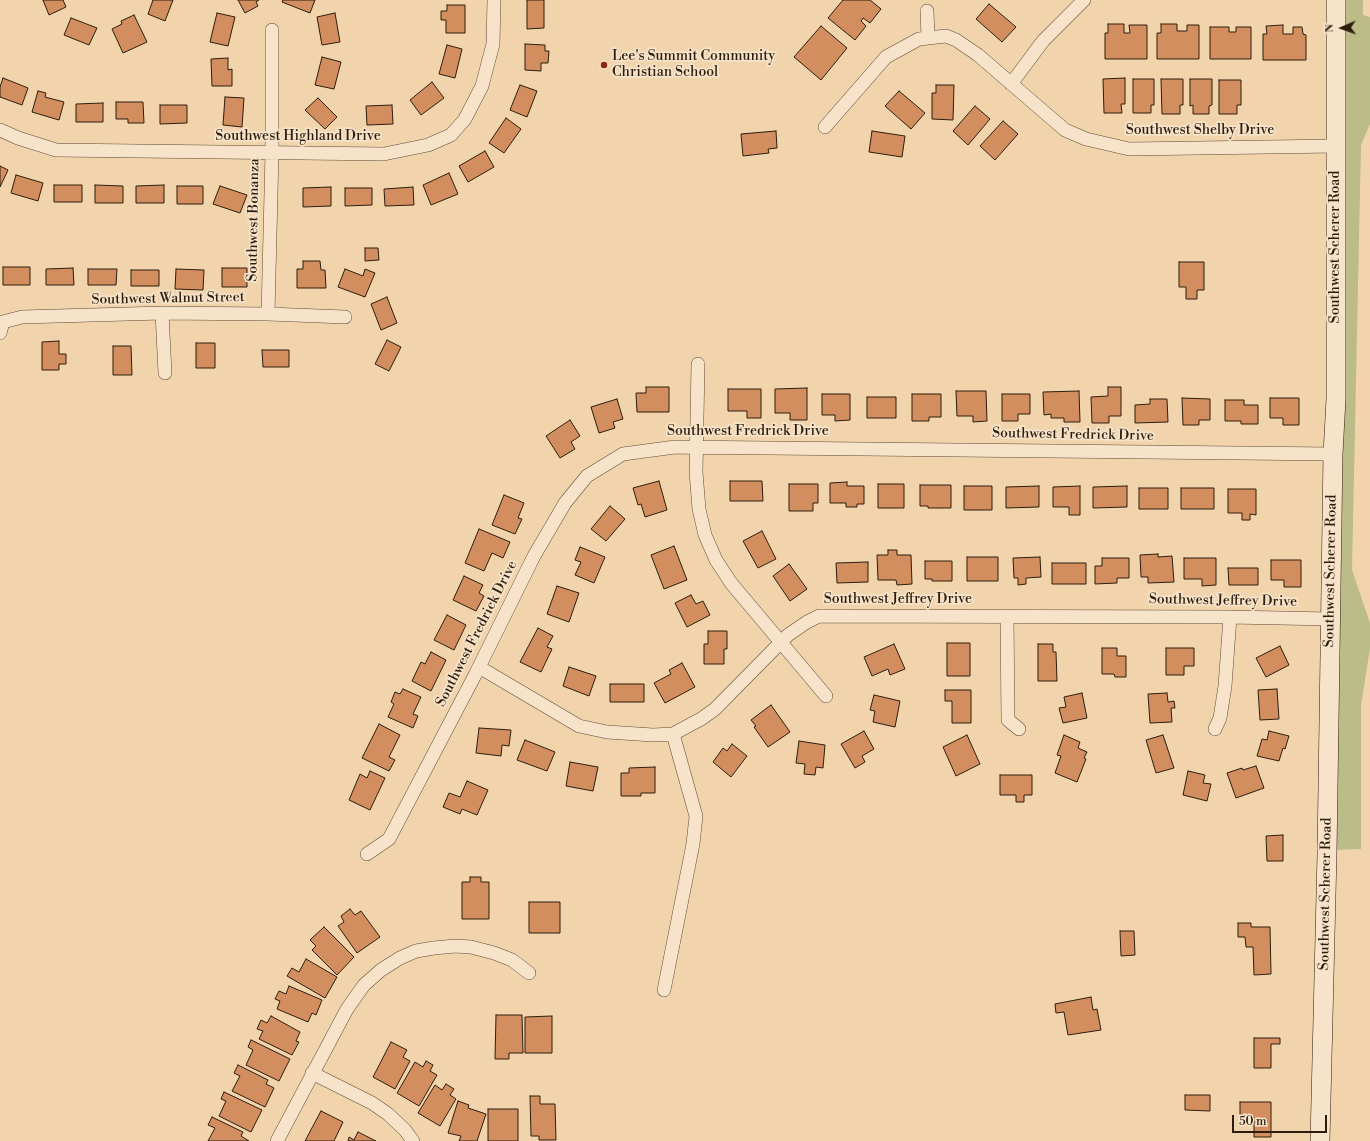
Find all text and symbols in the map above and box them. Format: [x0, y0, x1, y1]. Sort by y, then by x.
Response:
north arrow [1322, 8, 1362, 48]
text: N [1323, 24, 1337, 33]
place label: Lee's Summit Community Christian School [612, 49, 775, 82]
marker: Lee's Summit Community Christian School [599, 60, 609, 70]
street label: Southwest Shelby Drive [1126, 123, 1274, 139]
street label: Southwest Highland Drive [215, 129, 381, 145]
street label: Southwest Bonanza [245, 158, 263, 282]
street label: Southwest Scherer Road [1328, 171, 1344, 323]
street label: Southwest Walnut Street [91, 289, 245, 309]
street label: Southwest Fredrick Drive [667, 424, 829, 440]
street label: Southwest Fredrick Drive [992, 425, 1154, 445]
street label: Southwest Scherer Road [1321, 494, 1341, 648]
street label: Southwest Fredrick Drive [433, 558, 521, 710]
street label: Southwest Jeffrey Drive [1149, 591, 1297, 611]
street label: Southwest Jeffrey Drive [824, 592, 972, 608]
street label: Southwest Scherer Road [1316, 817, 1336, 971]
scale bar [1234, 1107, 1329, 1133]
text: 50 m [1239, 1114, 1267, 1129]

